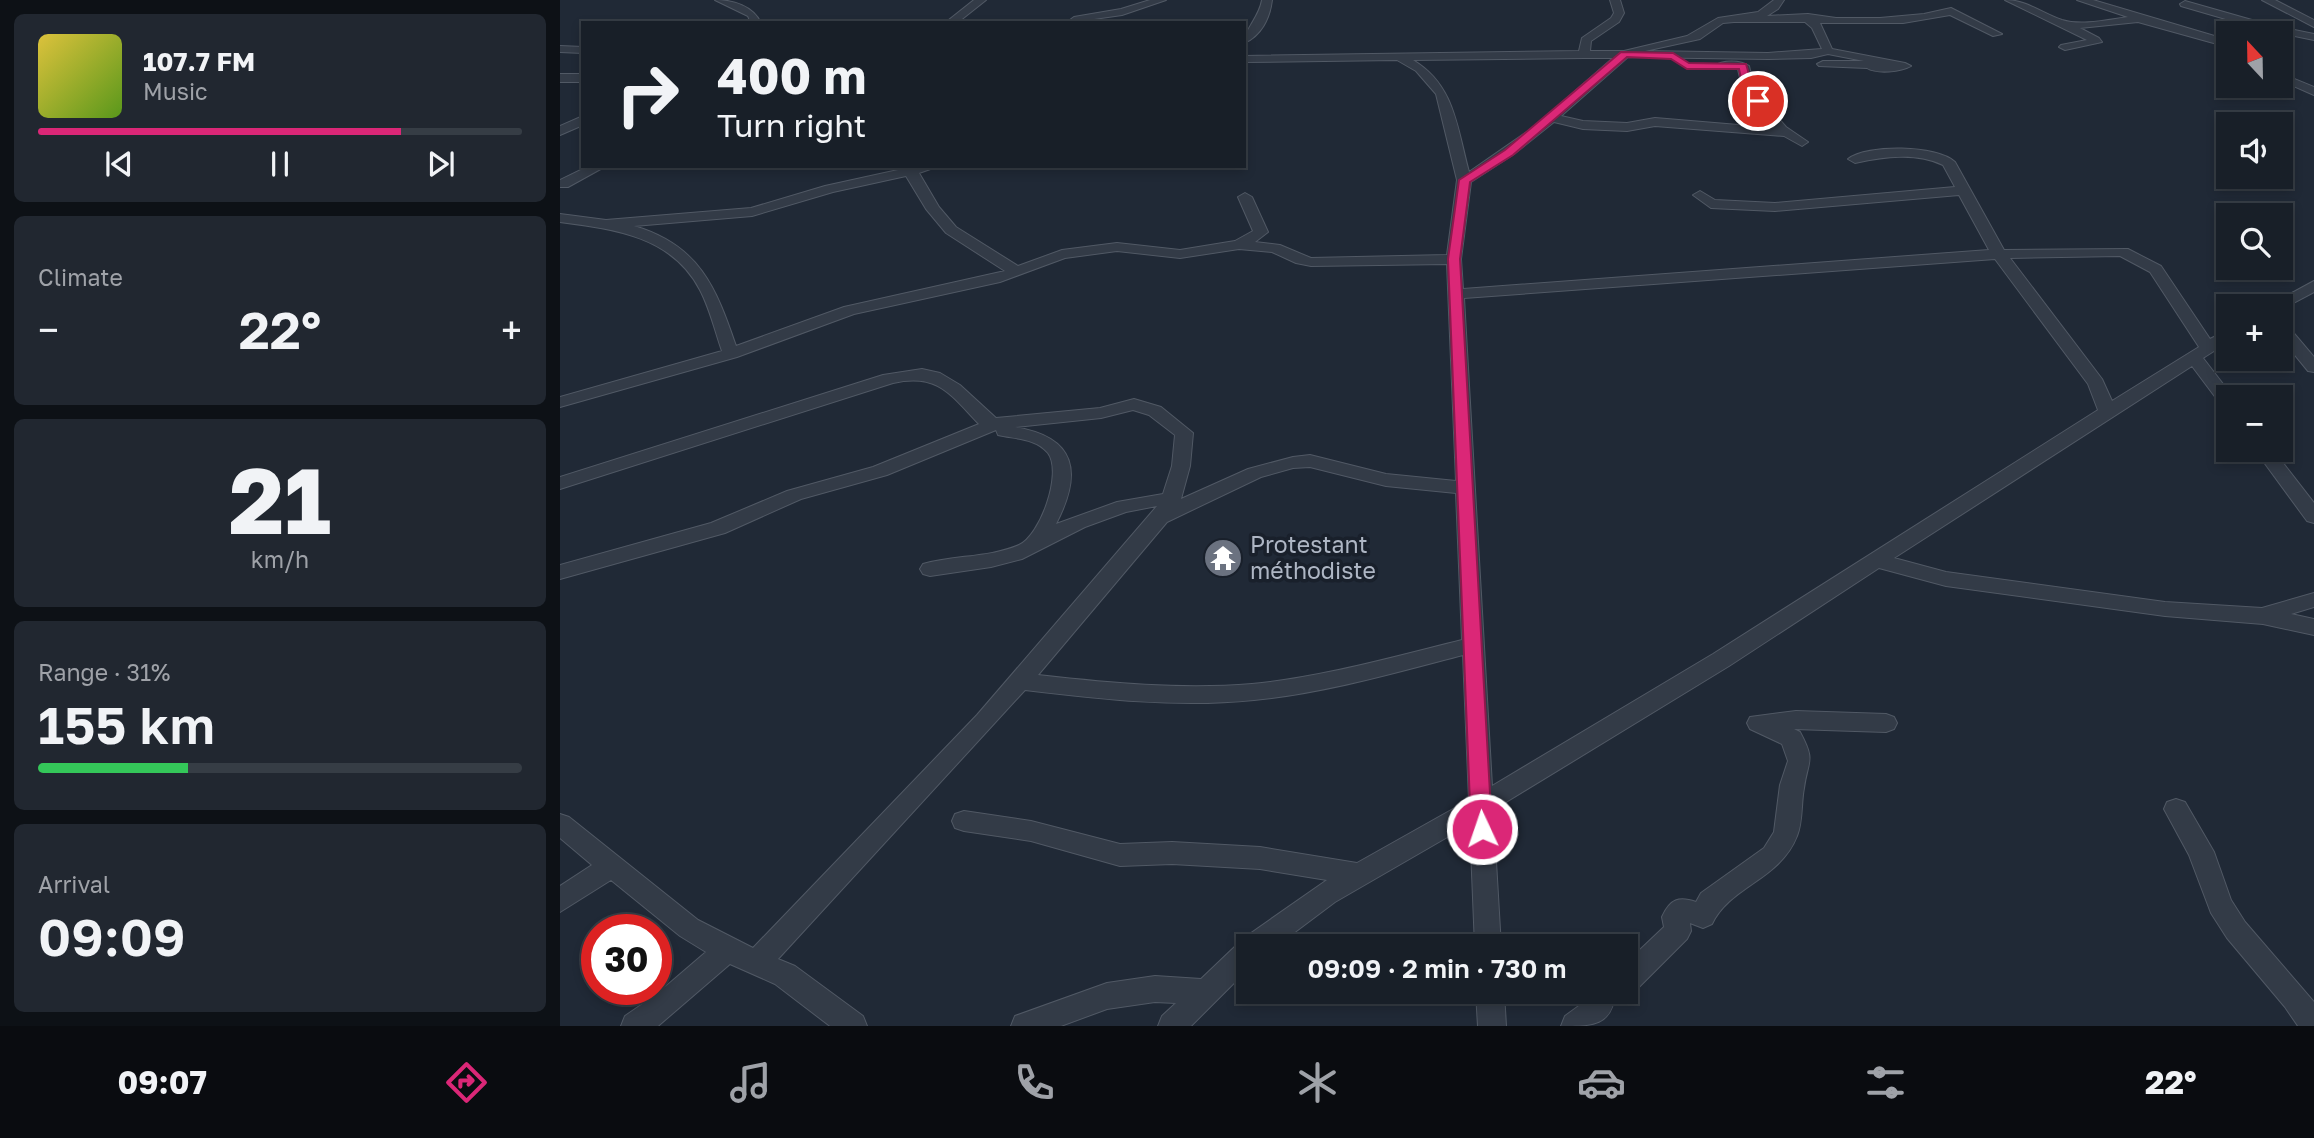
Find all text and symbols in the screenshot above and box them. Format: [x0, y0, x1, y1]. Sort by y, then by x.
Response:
north arrow [2216, 21, 2292, 98]
map controls [2216, 21, 2293, 462]
text: 107.7 FM [143, 46, 255, 77]
text: 400 m [717, 46, 866, 105]
icon: right [602, 49, 693, 140]
pin [1728, 71, 1788, 131]
text: Music [143, 77, 208, 105]
icon: arrive [1739, 82, 1777, 120]
text: Turn right [717, 106, 866, 144]
button: sound [2216, 112, 2293, 189]
icon: previous [100, 145, 138, 183]
icon: pause [261, 145, 299, 183]
icon: next [422, 145, 460, 183]
button: search [2216, 203, 2293, 280]
text: Climate [38, 263, 123, 291]
button: + [2216, 294, 2293, 371]
text: 22° [239, 298, 321, 360]
text: − [38, 307, 59, 352]
text: + [501, 307, 522, 352]
button: − [2216, 385, 2293, 462]
text: 21 [229, 445, 331, 554]
place label: Protestant méthodiste [1250, 530, 1376, 584]
temple icon: Protestant méthodiste [1202, 537, 1244, 579]
text: km/h [251, 545, 309, 573]
text: Range · 31% [38, 658, 170, 686]
text: 155 km [38, 693, 215, 755]
position arrow [1445, 792, 1519, 866]
text: Arrival [38, 870, 110, 898]
text: 09:09 [38, 905, 185, 967]
speed limit sign: 30 [581, 914, 672, 1005]
text: 09:09 · 2 min · 730 m [1307, 953, 1567, 984]
icon: directions [442, 1058, 491, 1107]
icon: music [726, 1058, 775, 1107]
icon: phone [1010, 1058, 1059, 1107]
icon: climate [1293, 1058, 1342, 1107]
icon: car [1577, 1058, 1626, 1107]
icon: filters [1861, 1058, 1910, 1107]
text: 09:07 [117, 1063, 207, 1101]
text: 22° [2145, 1063, 2196, 1101]

